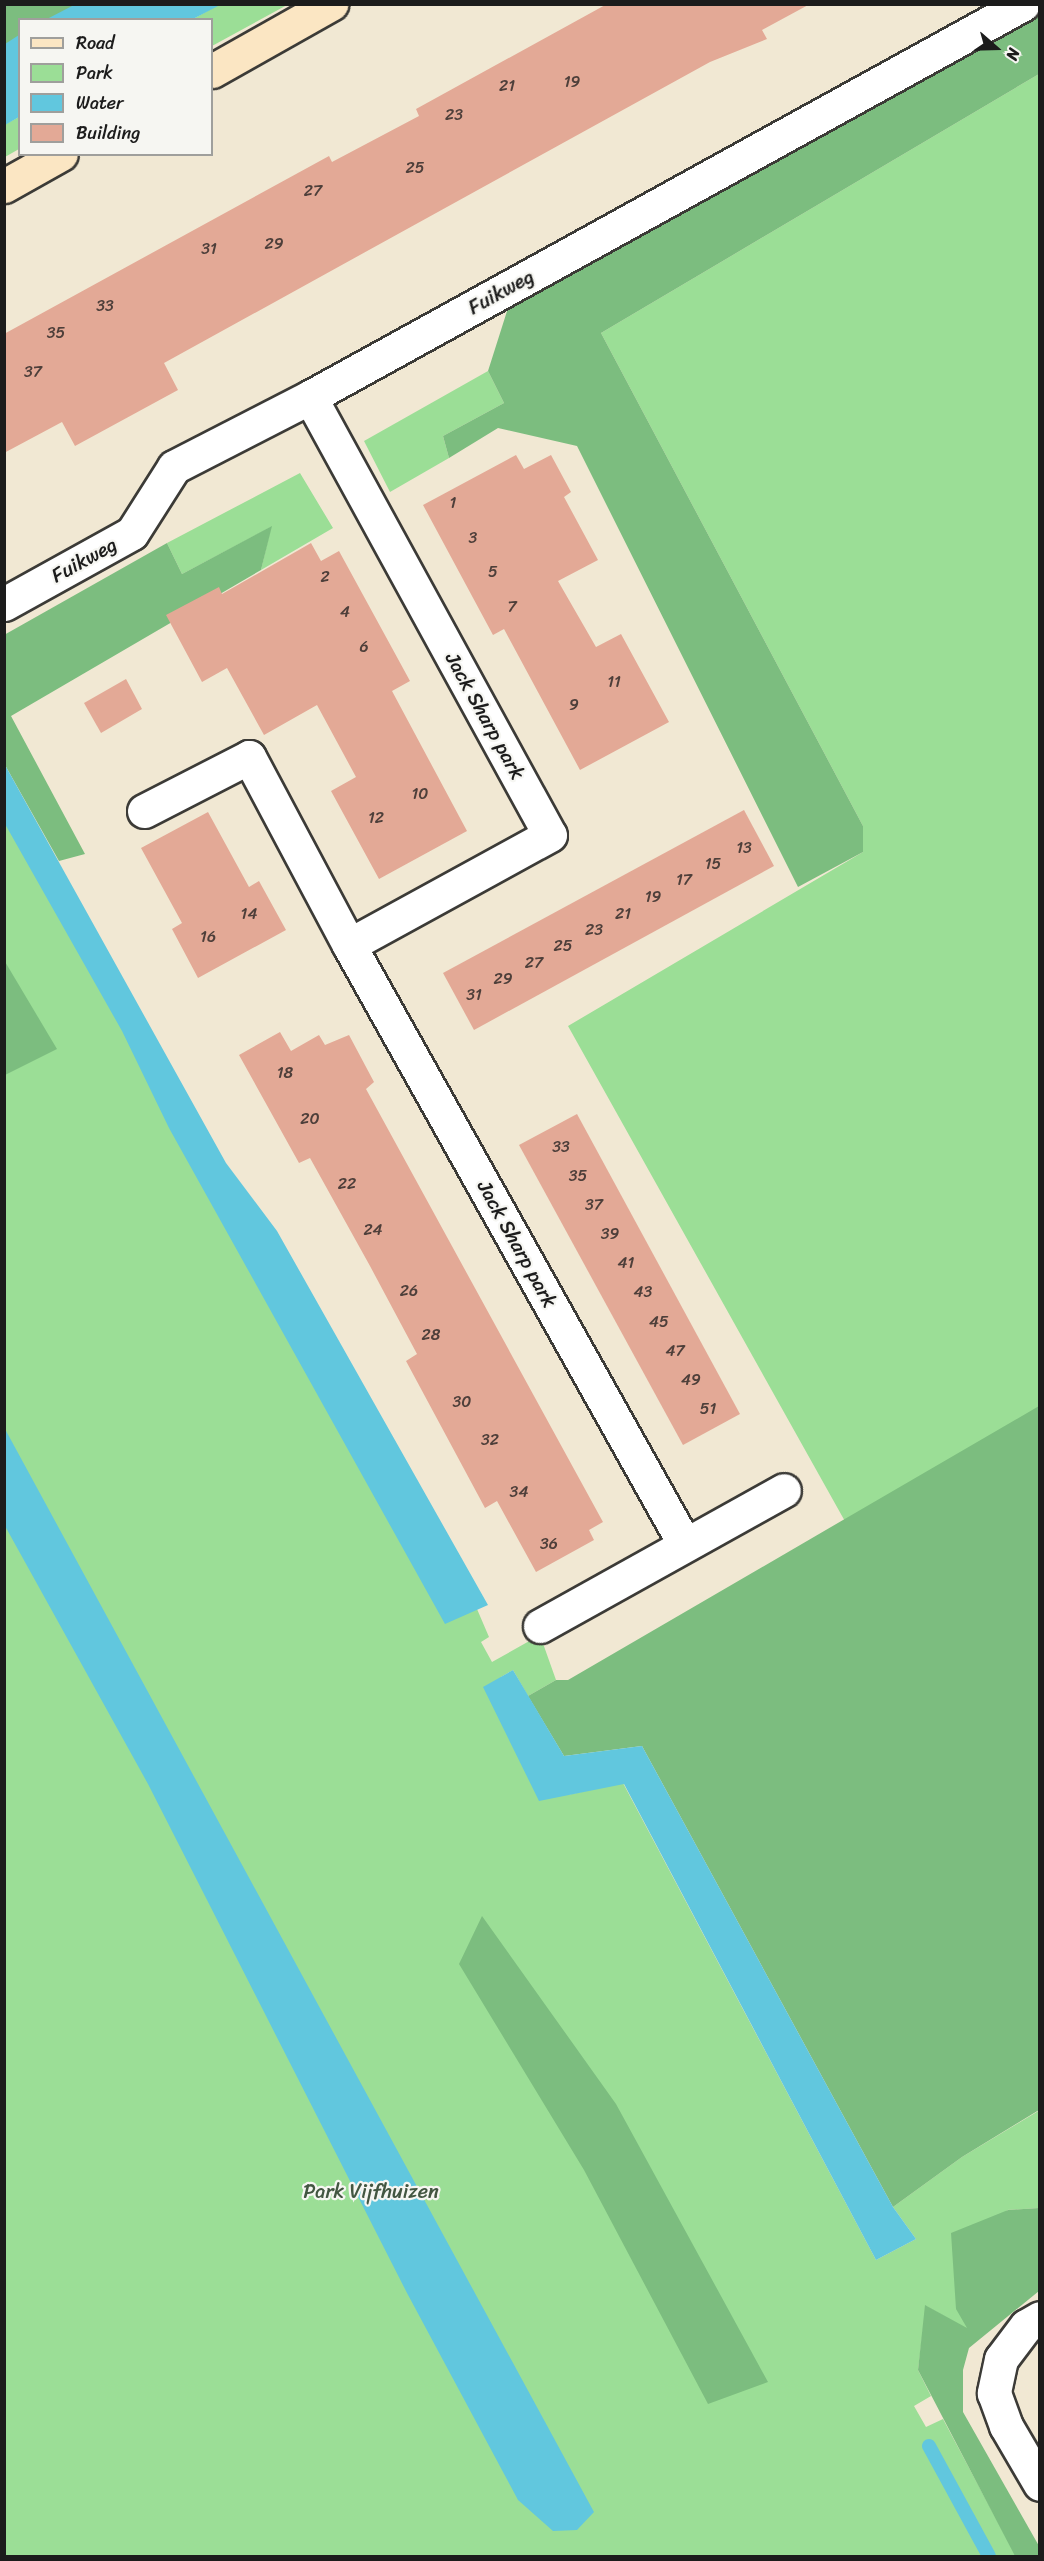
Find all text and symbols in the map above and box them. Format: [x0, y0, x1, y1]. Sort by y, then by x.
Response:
legend [18, 18, 213, 156]
north arrow [966, 18, 1026, 78]
text: Road [76, 27, 115, 59]
text: N [998, 44, 1029, 64]
text: Park [76, 57, 113, 89]
house number: 19 [564, 72, 580, 92]
house number: 21 [499, 76, 515, 96]
text: Water [76, 87, 123, 119]
house number: 23 [445, 105, 463, 125]
text: Building [76, 117, 140, 149]
house number: 25 [405, 158, 425, 178]
house number: 27 [304, 181, 322, 201]
house number: 29 [264, 234, 284, 254]
house number: 31 [201, 239, 217, 259]
street label: Fuikweg [464, 264, 538, 320]
house number: 33 [96, 296, 114, 316]
house number: 35 [47, 323, 65, 343]
house number: 37 [24, 362, 42, 382]
house number: 1 [450, 493, 456, 513]
house number: 3 [469, 528, 477, 548]
street label: Fuikweg [47, 532, 121, 588]
house number: 5 [488, 562, 498, 582]
house number: 2 [320, 567, 330, 587]
house number: 7 [507, 597, 517, 617]
house number: 4 [340, 602, 350, 622]
house number: 6 [359, 637, 369, 657]
street label: Jack Sharp park [440, 648, 530, 784]
house number: 11 [607, 672, 621, 692]
house number: 9 [569, 695, 579, 715]
house number: 10 [412, 784, 428, 804]
house number: 12 [368, 808, 384, 828]
house number: 13 [736, 838, 752, 858]
house number: 15 [705, 854, 721, 874]
house number: 17 [676, 870, 692, 890]
house number: 19 [645, 887, 661, 907]
house number: 14 [241, 904, 257, 924]
house number: 21 [615, 904, 631, 924]
house number: 23 [585, 920, 603, 940]
house number: 16 [200, 927, 216, 947]
house number: 25 [553, 936, 573, 956]
house number: 27 [525, 953, 543, 973]
house number: 29 [493, 969, 513, 989]
house number: 31 [466, 985, 482, 1005]
house number: 18 [277, 1063, 293, 1083]
house number: 20 [300, 1109, 320, 1129]
house number: 33 [552, 1137, 570, 1157]
house number: 35 [569, 1166, 587, 1186]
house number: 22 [338, 1174, 356, 1194]
street label: Jack Sharp park [472, 1176, 562, 1312]
house number: 37 [585, 1195, 603, 1215]
house number: 24 [363, 1220, 383, 1240]
house number: 39 [601, 1224, 619, 1244]
house number: 41 [618, 1253, 634, 1273]
house number: 26 [400, 1281, 418, 1301]
house number: 43 [634, 1282, 652, 1302]
house number: 45 [649, 1312, 669, 1332]
house number: 28 [422, 1325, 440, 1345]
house number: 47 [665, 1341, 685, 1361]
house number: 49 [681, 1370, 701, 1390]
house number: 30 [453, 1392, 471, 1412]
house number: 51 [700, 1399, 716, 1419]
house number: 32 [481, 1430, 499, 1450]
house number: 34 [510, 1482, 528, 1502]
house number: 36 [540, 1534, 558, 1554]
park label: Park Vijfhuizen [303, 2179, 439, 2203]

